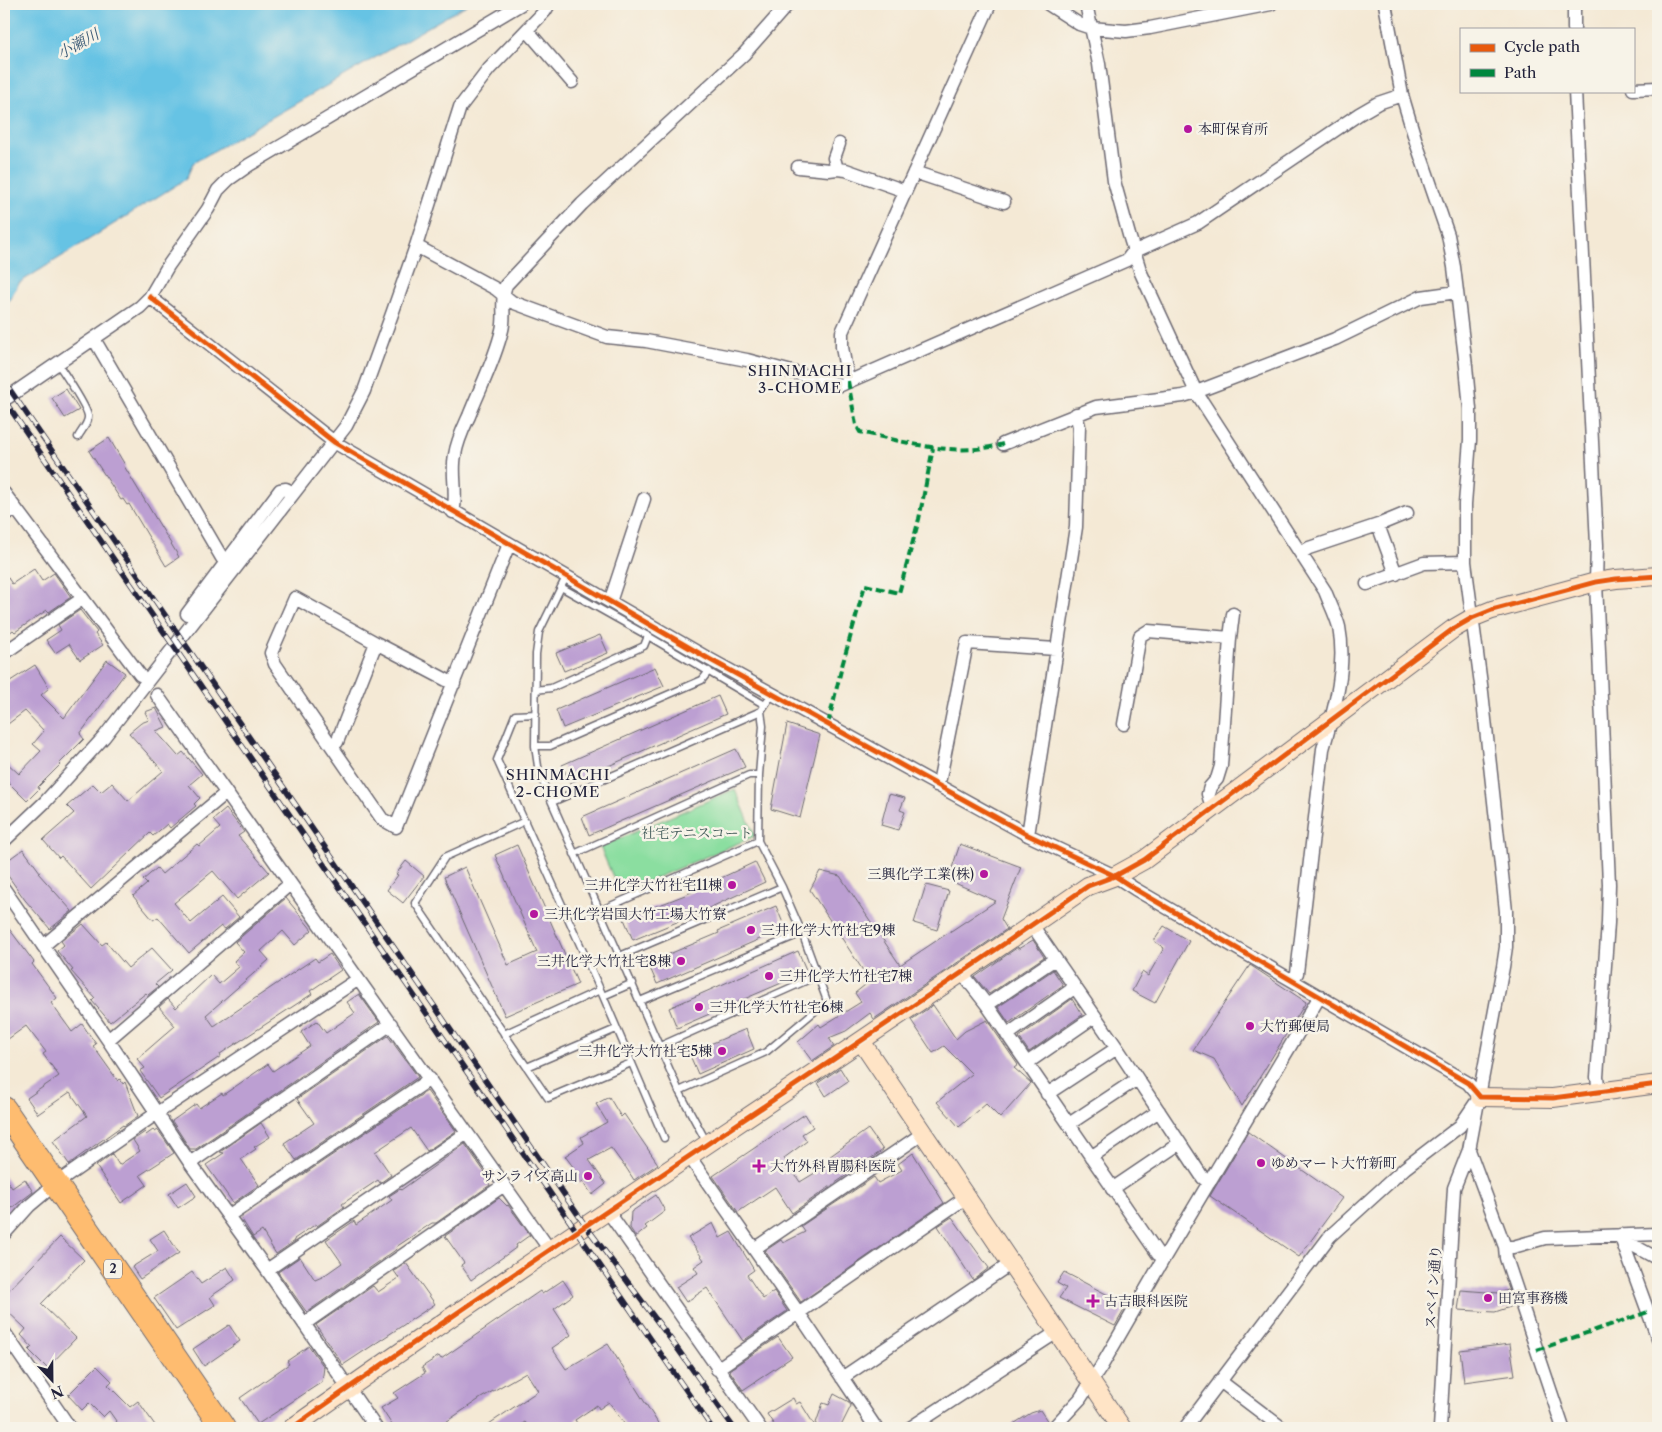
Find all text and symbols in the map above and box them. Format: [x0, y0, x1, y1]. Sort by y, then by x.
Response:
water label: 小瀬川 [53, 23, 104, 63]
legend [1460, 28, 1634, 92]
text: Cycle path [1504, 37, 1581, 56]
text: Path [1504, 63, 1537, 82]
place label: 本町保育所 [1198, 120, 1268, 138]
marker: 本町保育所 [1182, 123, 1194, 135]
district label: SHINMACHI 3-CHOME [748, 361, 852, 397]
district label: SHINMACHI 2-CHOME [506, 765, 610, 801]
park label: 社宅テニスコート [641, 824, 753, 842]
place label: 三興化学工業(株) [868, 865, 974, 883]
marker: 三興化学工業(株) [978, 868, 990, 880]
place label: 三井化学大竹社宅11棟 [584, 876, 722, 894]
marker: 三井化学大竹社宅11棟 [726, 879, 738, 891]
place label: 三井化学岩国大竹工場大竹寮 [544, 905, 726, 923]
marker: 三井化学岩国大竹工場大竹寮 [528, 908, 540, 920]
place label: 三井化学大竹社宅9棟 [761, 921, 895, 939]
marker: 三井化学大竹社宅9棟 [745, 924, 757, 936]
place label: 三井化学大竹社宅8棟 [537, 952, 671, 970]
marker: 三井化学大竹社宅8棟 [675, 955, 687, 967]
place label: 三井化学大竹社宅7棟 [779, 967, 912, 985]
marker: 三井化学大竹社宅7棟 [763, 970, 775, 982]
place label: 三井化学大竹社宅6棟 [709, 998, 843, 1016]
marker: 三井化学大竹社宅6棟 [693, 1001, 705, 1013]
place label: 大竹郵便局 [1260, 1017, 1330, 1035]
marker: 大竹郵便局 [1244, 1020, 1256, 1032]
place label: 三井化学大竹社宅5棟 [578, 1042, 712, 1060]
marker: 三井化学大竹社宅5棟 [716, 1045, 728, 1057]
place label: ゆめマート大竹新町 [1271, 1154, 1397, 1172]
place label: 大竹外科胃腸科医院 [770, 1157, 896, 1175]
marker: ゆめマート大竹新町 [1255, 1157, 1267, 1169]
marker: 大竹外科胃腸科医院 [752, 1159, 766, 1173]
place label: サンライズ高山 [481, 1167, 578, 1185]
marker: サンライズ高山 [582, 1170, 594, 1182]
street label: スペイン通り [1421, 1244, 1445, 1330]
road number: 2 [104, 1260, 122, 1278]
place label: 田宮事務機 [1498, 1289, 1568, 1307]
place label: 古吉眼科医院 [1104, 1292, 1188, 1310]
marker: 田宮事務機 [1482, 1292, 1494, 1304]
marker: 古吉眼科医院 [1086, 1294, 1100, 1308]
north arrow [28, 1354, 78, 1404]
text: N [48, 1381, 66, 1403]

